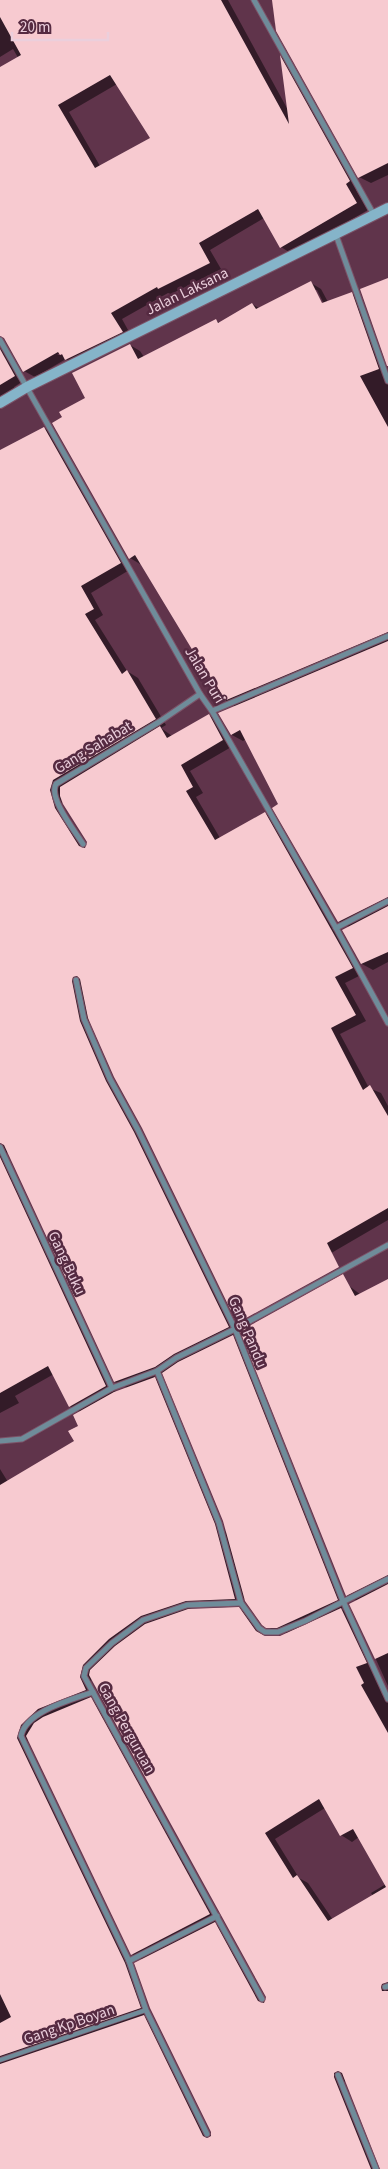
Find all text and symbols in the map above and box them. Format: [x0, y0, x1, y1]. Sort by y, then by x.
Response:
scale bar [12, 10, 109, 42]
text: 20 m [20, 17, 50, 38]
street label: Jalan Laksana [143, 262, 232, 320]
street label: Jalan Puri [179, 643, 230, 708]
street label: Gang Sahabat [50, 716, 136, 779]
street label: Gang Buku [43, 1228, 90, 1298]
street label: Gang Pandu [223, 1293, 272, 1371]
street label: Gang Perguruan [93, 1679, 160, 1778]
street label: Gang Kp Boyan [21, 1999, 117, 2050]

